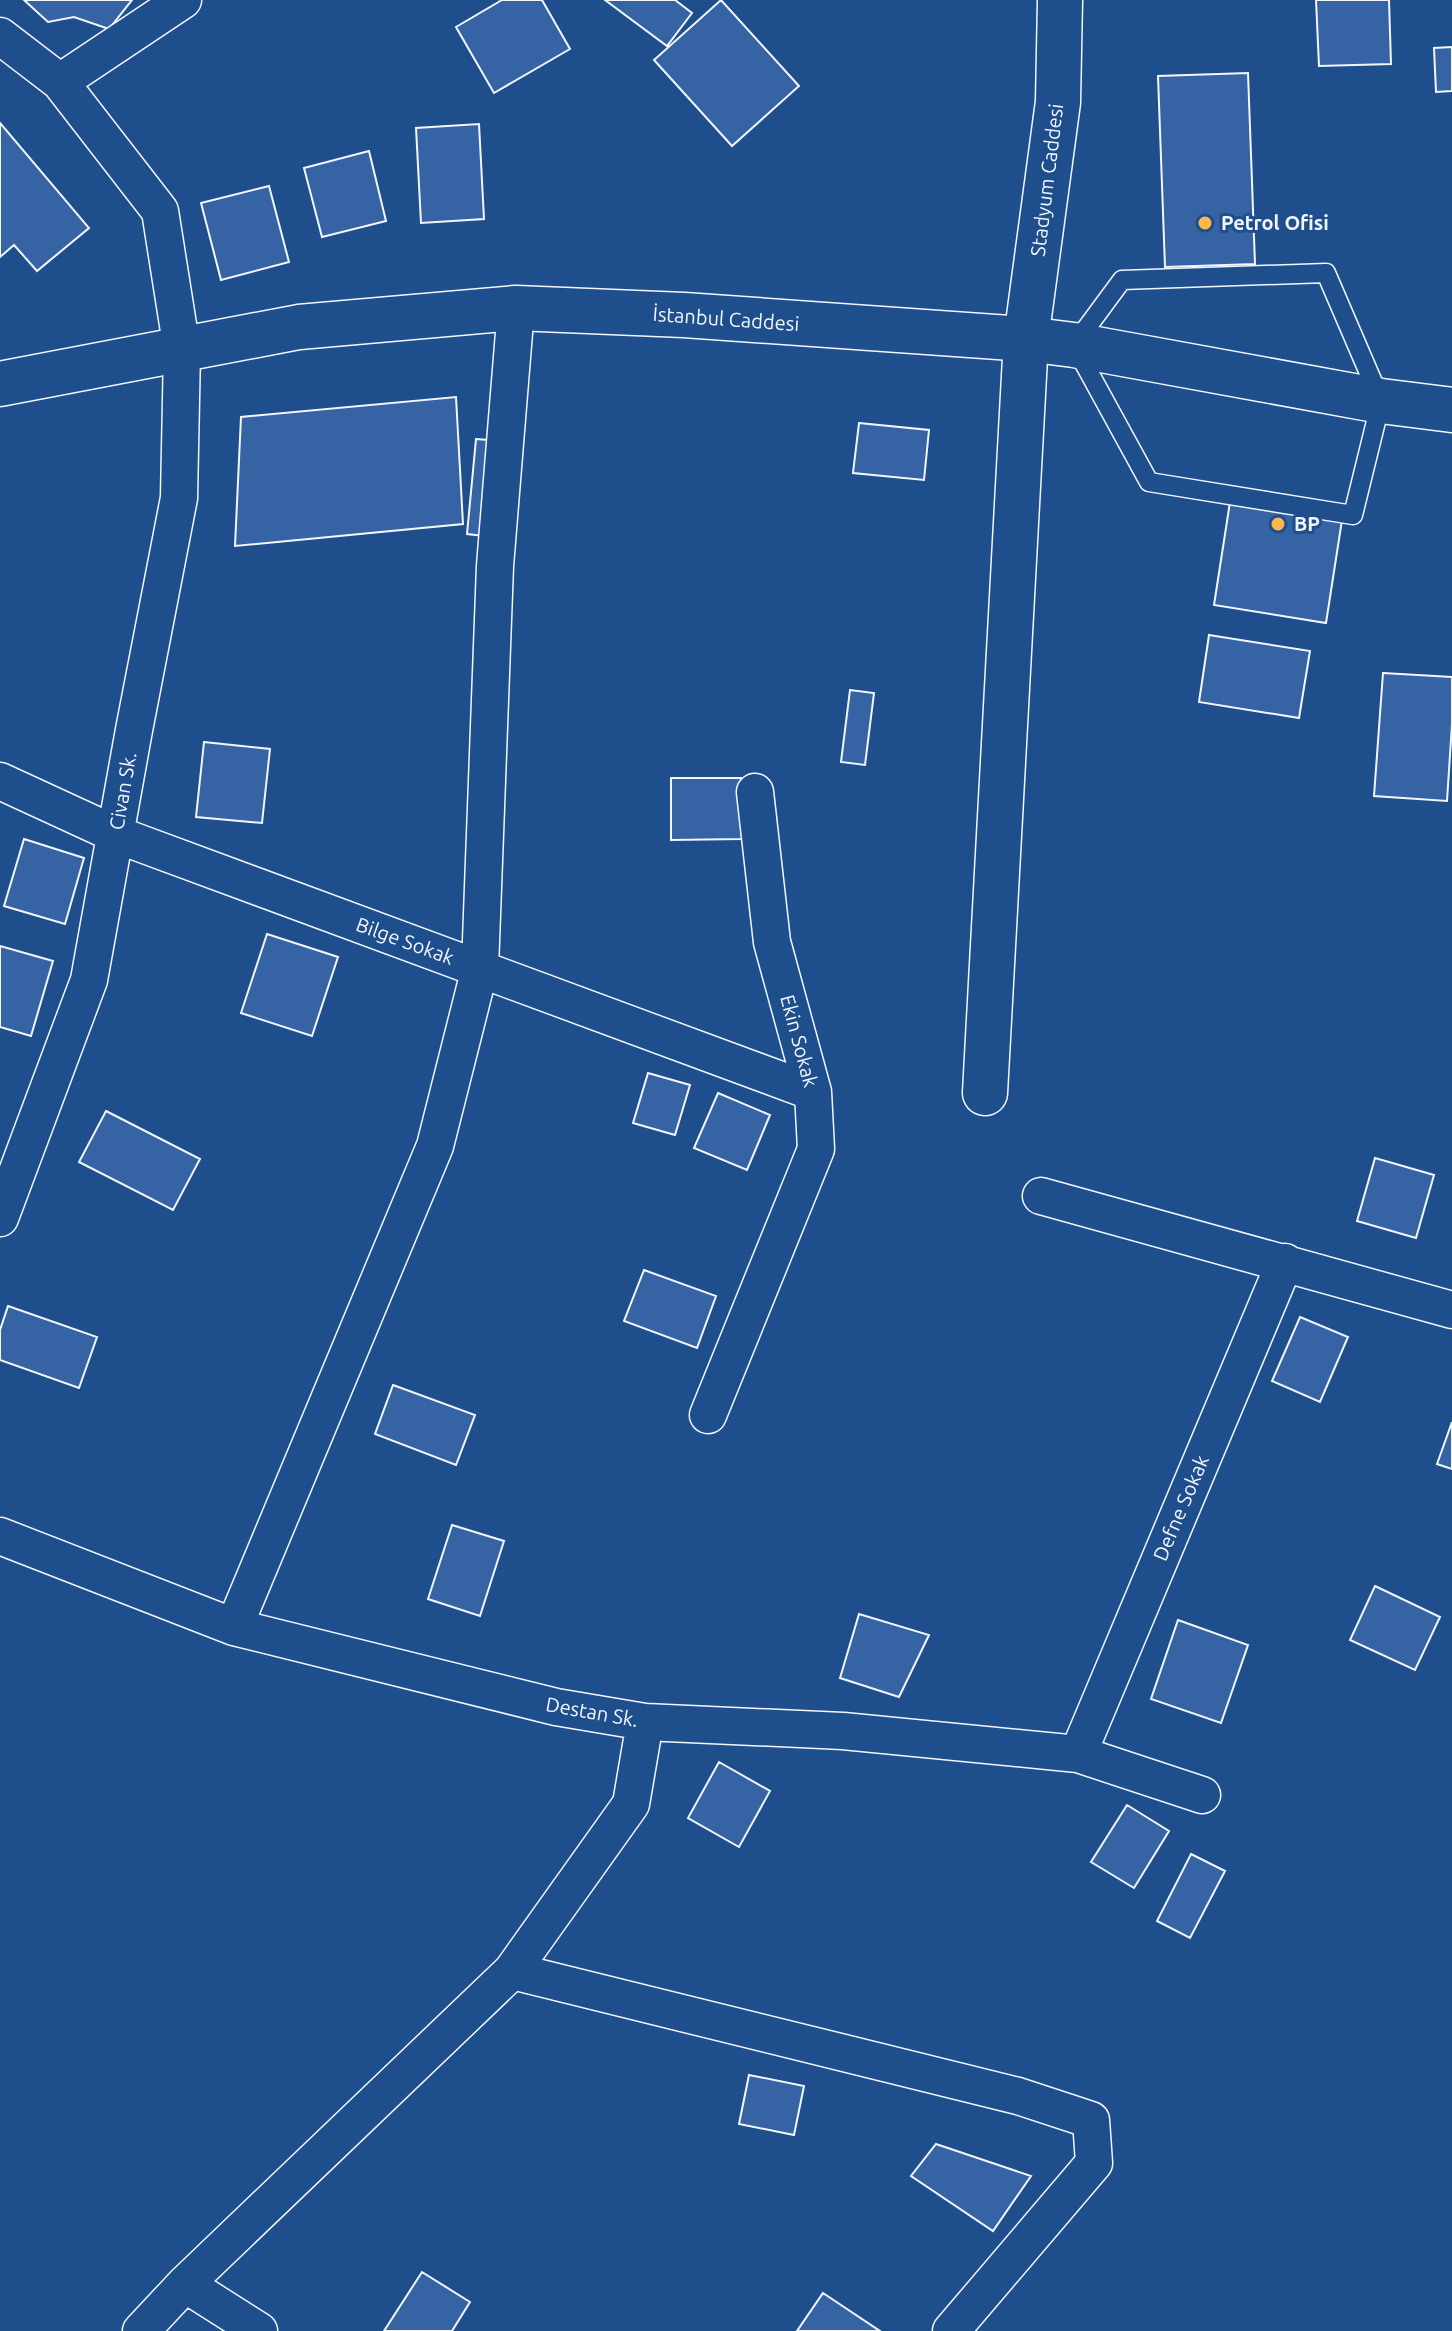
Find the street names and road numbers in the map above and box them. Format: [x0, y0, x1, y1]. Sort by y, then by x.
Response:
street label: Stadyum Caddesi [1026, 102, 1067, 258]
street label: İstanbul Caddesi [652, 302, 800, 335]
street label: Civan Sk. [104, 750, 141, 832]
street label: Bilge Sokak [353, 912, 457, 969]
street label: Ekin Sokak [776, 992, 823, 1090]
street label: Defne Sokak [1148, 1452, 1213, 1564]
street label: Destan Sk. [544, 1692, 640, 1731]

